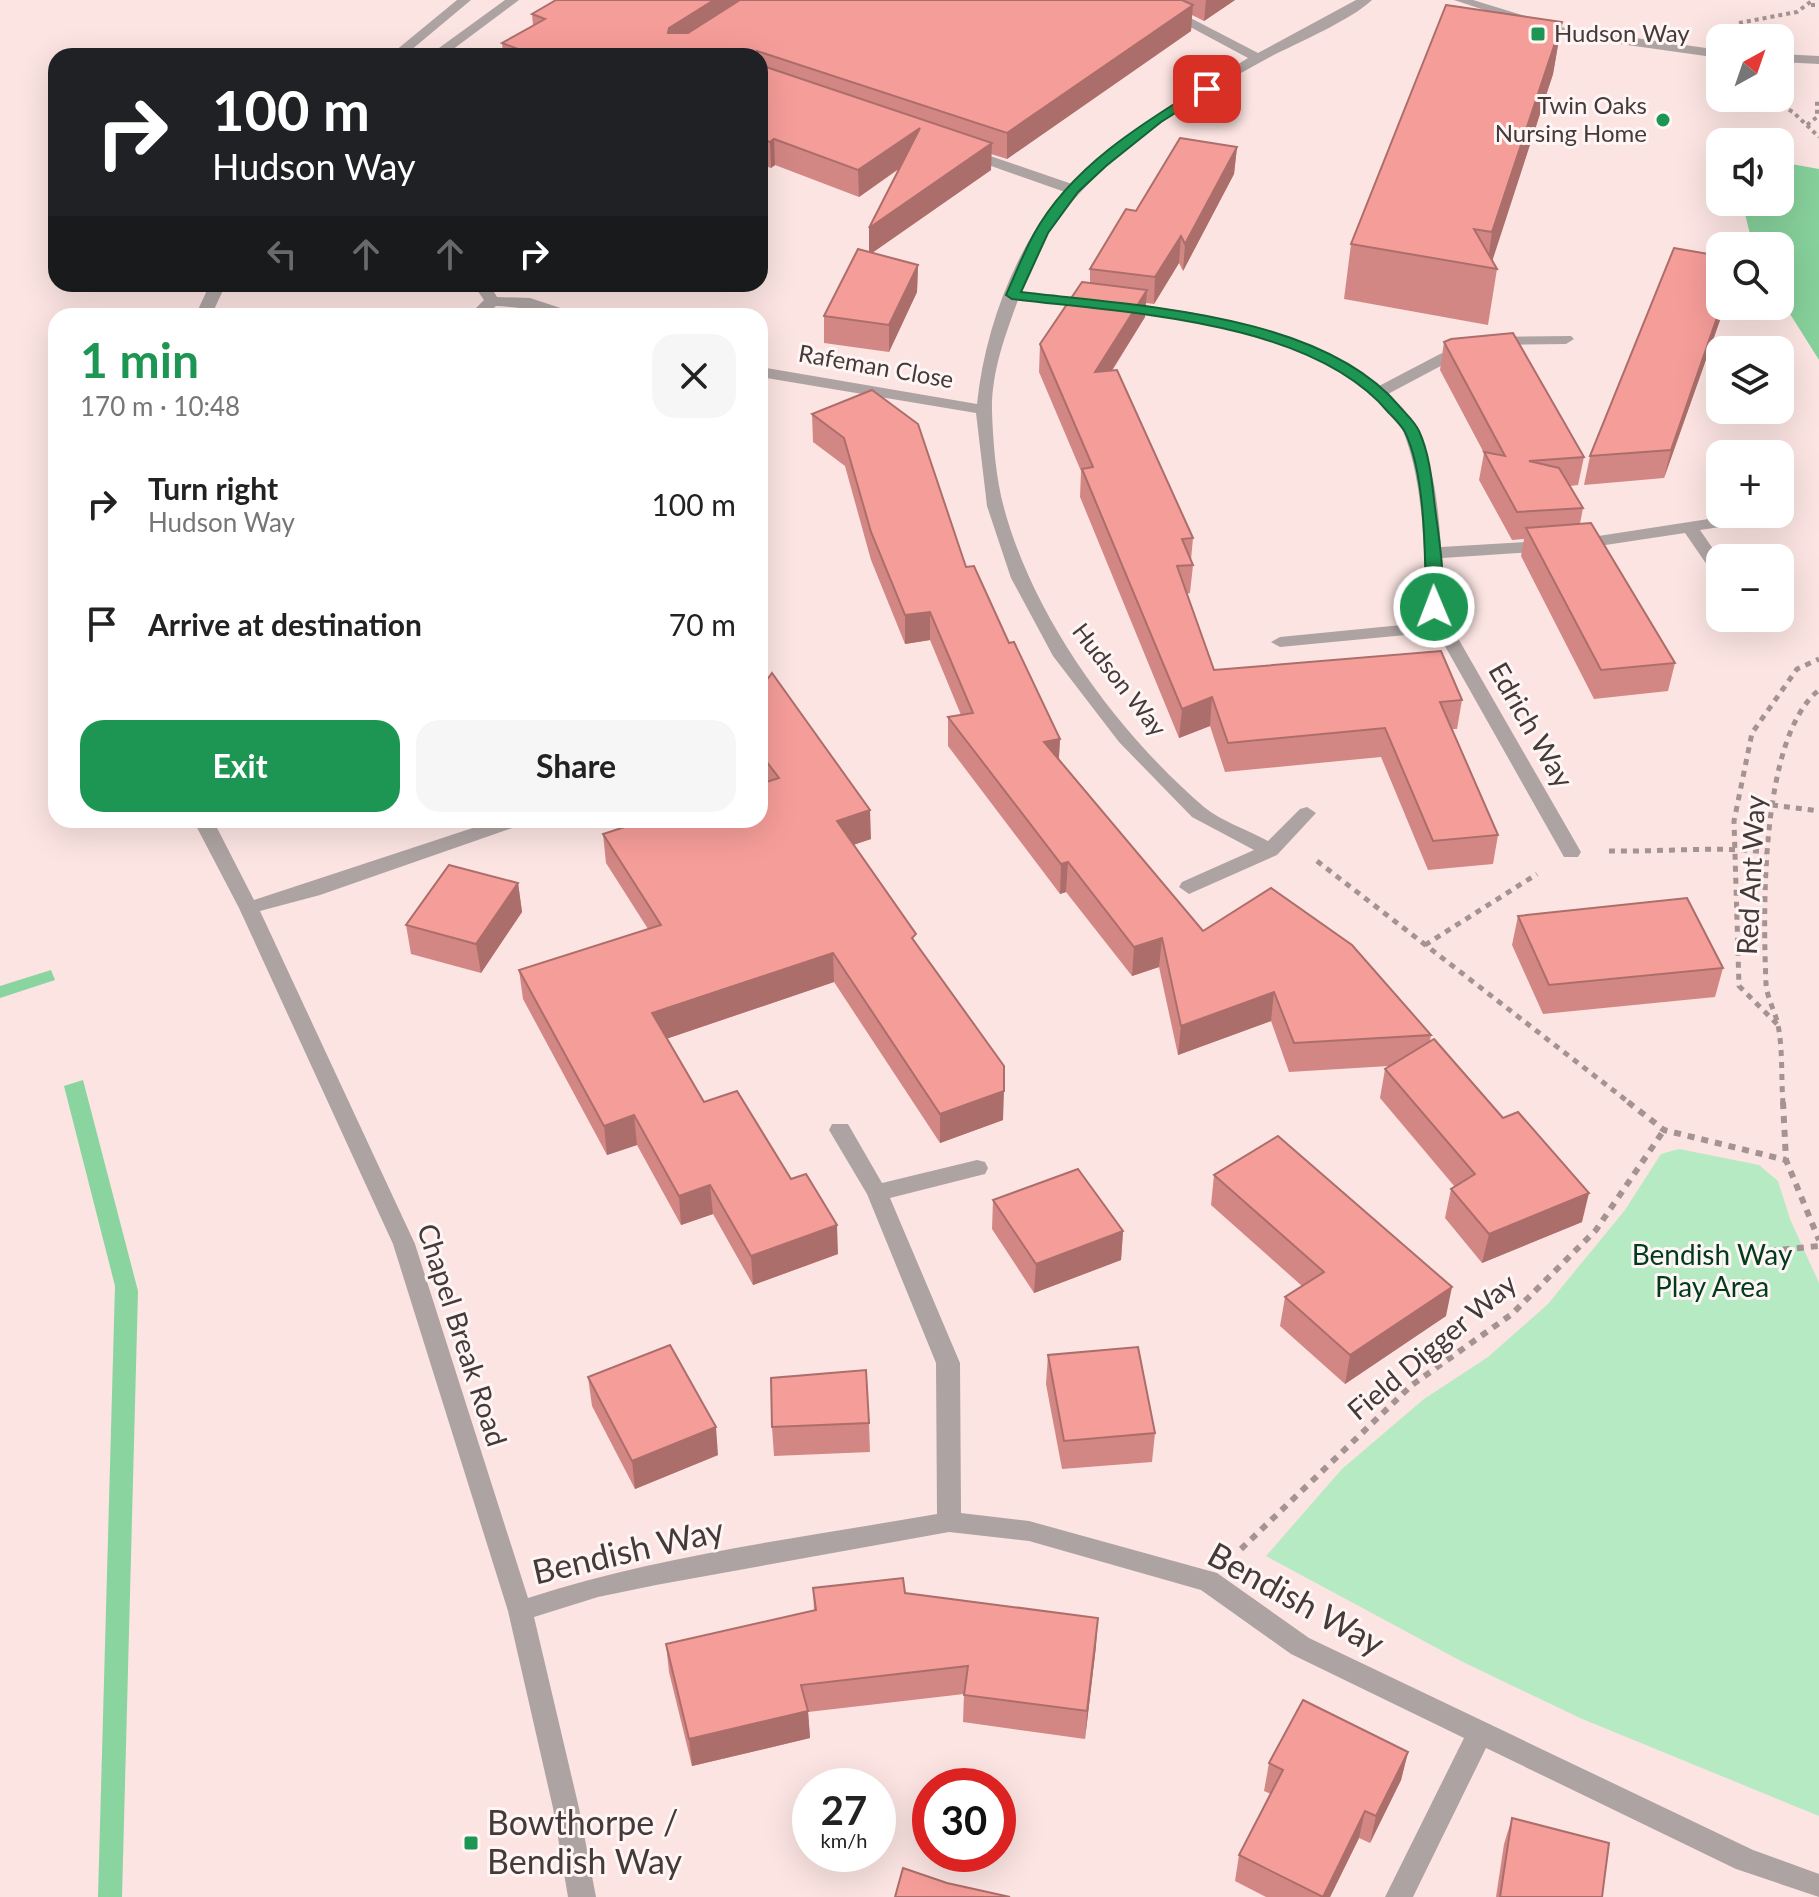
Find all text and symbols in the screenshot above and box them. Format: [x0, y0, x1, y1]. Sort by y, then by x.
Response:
place label: Hudson Way [1554, 18, 1690, 47]
north arrow [1706, 24, 1794, 112]
map controls [1706, 24, 1794, 632]
marker: Hudson Way [1529, 25, 1547, 43]
pin [1173, 55, 1241, 123]
icon: arrive [1185, 67, 1229, 111]
text: 100 m [212, 76, 370, 143]
icon: right [80, 80, 184, 184]
place label: Twin Oaks Nursing Home [1495, 90, 1647, 147]
marker: Twin Oaks Nursing Home [1654, 111, 1672, 129]
button: sound [1706, 128, 1794, 216]
text: Hudson Way [212, 144, 415, 188]
icon: left [260, 232, 304, 276]
icon: ahead [344, 232, 388, 276]
icon: ahead [428, 232, 472, 276]
icon: right [512, 232, 556, 276]
button: search [1706, 232, 1794, 320]
text: 1 min [80, 331, 199, 388]
button: close [652, 334, 736, 418]
button: layers [1706, 336, 1794, 424]
street label: Rafeman Close [796, 338, 956, 393]
text: 170 m · 10:48 [80, 390, 240, 422]
button: + [1706, 440, 1794, 528]
text: Turn right [148, 470, 278, 506]
icon: right [80, 482, 124, 526]
text: 100 m [651, 486, 736, 522]
text: Hudson Way [148, 506, 295, 538]
button: − [1706, 544, 1794, 632]
position arrow [1392, 565, 1476, 649]
icon: arrive [80, 602, 124, 646]
text: Arrive at destination [148, 606, 422, 642]
text: 70 m [669, 606, 736, 642]
street label: Hudson Way [1067, 617, 1174, 742]
street label: Edrich Way [1482, 656, 1582, 794]
button: Exit [80, 720, 400, 812]
button: Share [416, 720, 736, 812]
street label: Red Ant Way [1729, 794, 1771, 956]
street label: Chapel Break Road [411, 1219, 515, 1450]
park label: Bendish Way Play Area [1632, 1237, 1793, 1303]
street label: Field Digger Way [1340, 1265, 1523, 1427]
street label: Bendish Way [528, 1508, 728, 1591]
street label: Bendish Way [1201, 1532, 1392, 1663]
speed limit sign: 30 [912, 1768, 1016, 1872]
text: 27 [821, 1786, 867, 1834]
place label: Bowthorpe / Bendish Way [487, 1801, 683, 1881]
text: km/h [821, 1828, 867, 1852]
marker: Bowthorpe / Bendish Way [462, 1834, 480, 1852]

